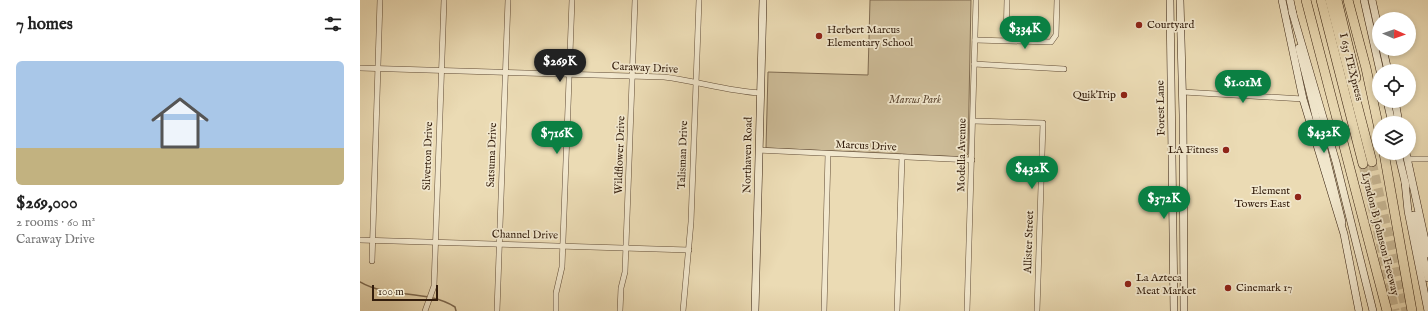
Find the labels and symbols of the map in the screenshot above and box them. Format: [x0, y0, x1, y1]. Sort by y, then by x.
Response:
north arrow [1372, 12, 1416, 56]
pin: $334K [997, 16, 1053, 50]
place label: Courtyard [1147, 18, 1194, 32]
marker: Courtyard [1134, 20, 1144, 30]
place label: Herbert Marcus Elementary School [827, 23, 913, 50]
marker: Herbert Marcus Elementary School [814, 31, 824, 41]
street label: I 635 TEXpress [1336, 32, 1366, 103]
pin: $269K [532, 49, 588, 83]
street label: Caraway Drive [611, 59, 679, 77]
pin: $1.01M [1210, 70, 1276, 104]
street label: Forest Lane [1154, 80, 1168, 136]
place label: QuikTrip [1073, 88, 1116, 102]
marker: QuikTrip [1119, 90, 1129, 100]
park label: Marcus Park [889, 93, 942, 107]
street label: Wildflower Drive [612, 116, 628, 194]
street label: Northaven Road [740, 117, 756, 193]
street label: Modella Avenue [954, 118, 970, 192]
street label: Talisman Drive [675, 120, 691, 190]
pin: $432K [1296, 120, 1352, 154]
street label: Silverton Drive [420, 121, 436, 191]
pin: $716K [529, 121, 585, 155]
street label: Satsuma Drive [484, 122, 500, 188]
street label: Marcus Drive [835, 137, 897, 155]
place label: LA Fitness [1168, 143, 1218, 157]
marker: LA Fitness [1221, 145, 1231, 155]
pin: $432K [1004, 156, 1060, 190]
street label: Lyndon B Johnson Freeway [1358, 171, 1402, 298]
place label: Element Towers East [1235, 184, 1290, 211]
pin: $372K [1136, 186, 1192, 220]
marker: Element Towers East [1293, 192, 1303, 202]
street label: Allister Street [1021, 210, 1037, 275]
street label: Channel Drive [492, 227, 558, 243]
place label: La Azteca Meat Market [1136, 271, 1196, 298]
marker: La Azteca Meat Market [1123, 279, 1133, 289]
place label: Cinemark 17 [1236, 281, 1292, 295]
scale bar [372, 283, 438, 302]
marker: Cinemark 17 [1223, 283, 1233, 293]

